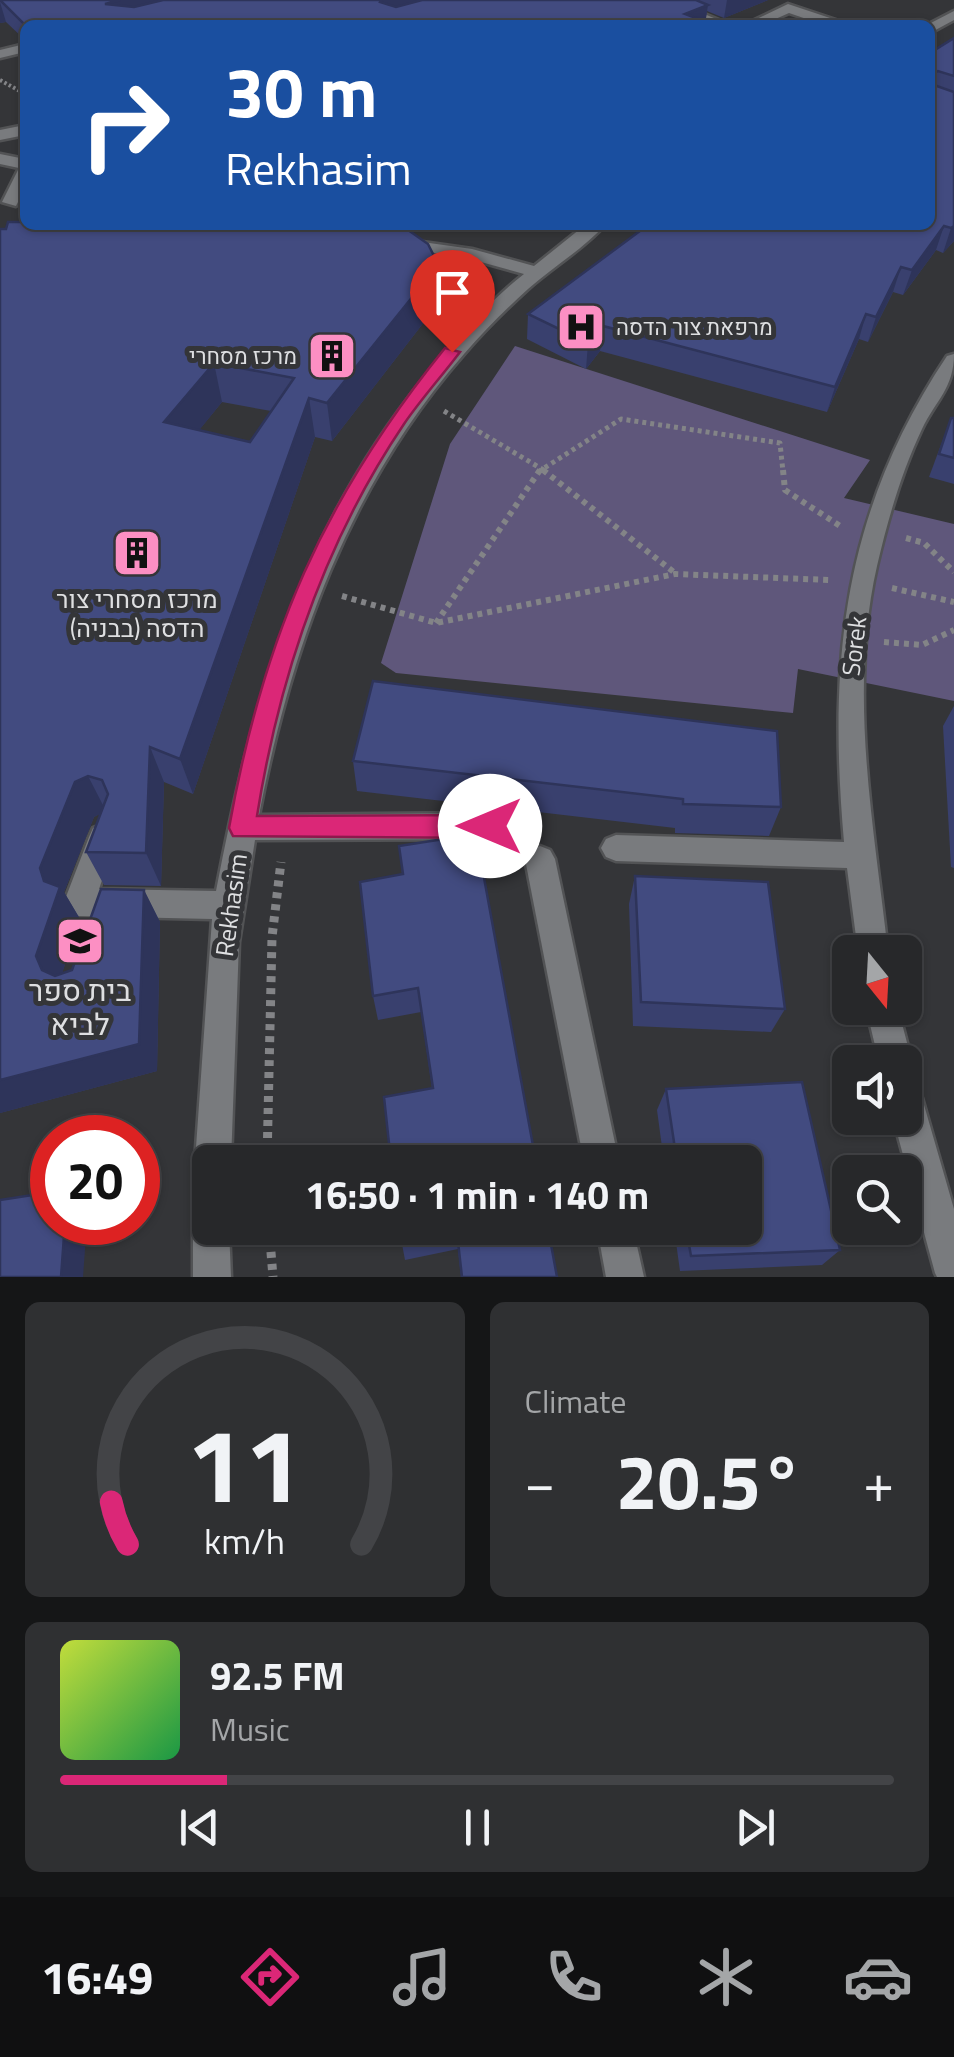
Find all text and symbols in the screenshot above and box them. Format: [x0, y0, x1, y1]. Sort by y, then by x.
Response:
text: 30 m [225, 38, 378, 144]
icon: right [60, 60, 190, 190]
text: Rekhasim [225, 134, 412, 202]
pin [410, 250, 495, 353]
icon: arrive [425, 265, 480, 320]
hospital icon: מרפאת צור הדסה [555, 301, 607, 353]
place label: מרפאת צור הדסה [616, 310, 773, 344]
building icon: מרכז מסחרי [306, 330, 358, 382]
place label: מרכז מסחרי [189, 339, 297, 373]
building icon: מרכז מסחרי צור הדסה (בבניה) [111, 527, 163, 579]
place label: מרכז מסחרי צור הדסה (בבניה) [56, 580, 218, 647]
street label: Sorek [831, 614, 877, 678]
position arrow [438, 774, 542, 878]
street label: Rekhasim [205, 851, 257, 959]
school or university icon: בית ספר לביא [54, 915, 106, 967]
north arrow [832, 935, 922, 1025]
map controls [832, 935, 922, 1245]
place label: בית ספר לביא [29, 967, 132, 1047]
button: sound [832, 1045, 922, 1135]
speed limit sign: 20 [30, 1115, 160, 1245]
button: search [832, 1155, 922, 1245]
text: 16:50 · 1 min · 140 m [305, 1166, 649, 1224]
text: Climate [525, 1377, 626, 1425]
text: 11 [187, 1384, 303, 1542]
text: 20.5° [616, 1424, 803, 1538]
text: − [525, 1440, 555, 1523]
text: + [863, 1440, 894, 1523]
text: km/h [204, 1513, 285, 1568]
text: 92.5 FM [210, 1647, 345, 1705]
text: Music [210, 1705, 290, 1753]
icon: previous [172, 1800, 227, 1855]
icon: pause [450, 1800, 505, 1855]
icon: next [728, 1800, 783, 1855]
icon: directions [235, 1942, 305, 2012]
icon: music [387, 1942, 457, 2012]
icon: phone [539, 1942, 609, 2012]
icon: climate [691, 1942, 761, 2012]
icon: car [843, 1942, 913, 2012]
text: 16:49 [41, 1943, 153, 2011]

